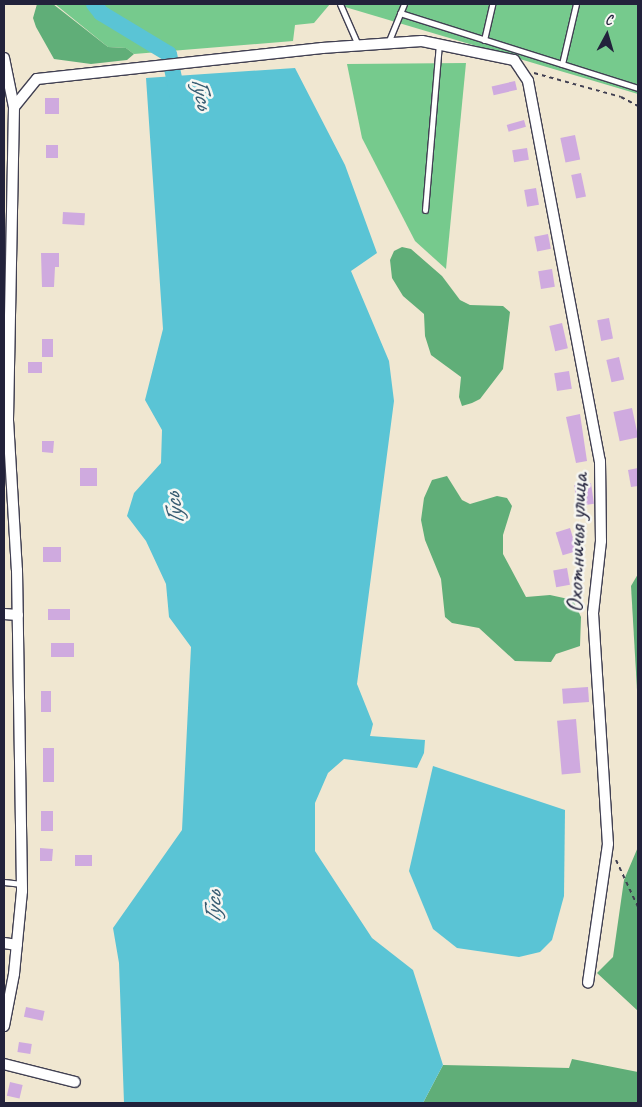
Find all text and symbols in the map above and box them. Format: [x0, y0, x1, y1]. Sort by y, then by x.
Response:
north arrow [582, 10, 632, 60]
text: С [604, 11, 613, 28]
water label: Гусь [185, 76, 219, 110]
street label: Охотничья улица [560, 473, 594, 613]
water label: Гусь [157, 492, 191, 526]
water label: Гусь [197, 891, 229, 923]

